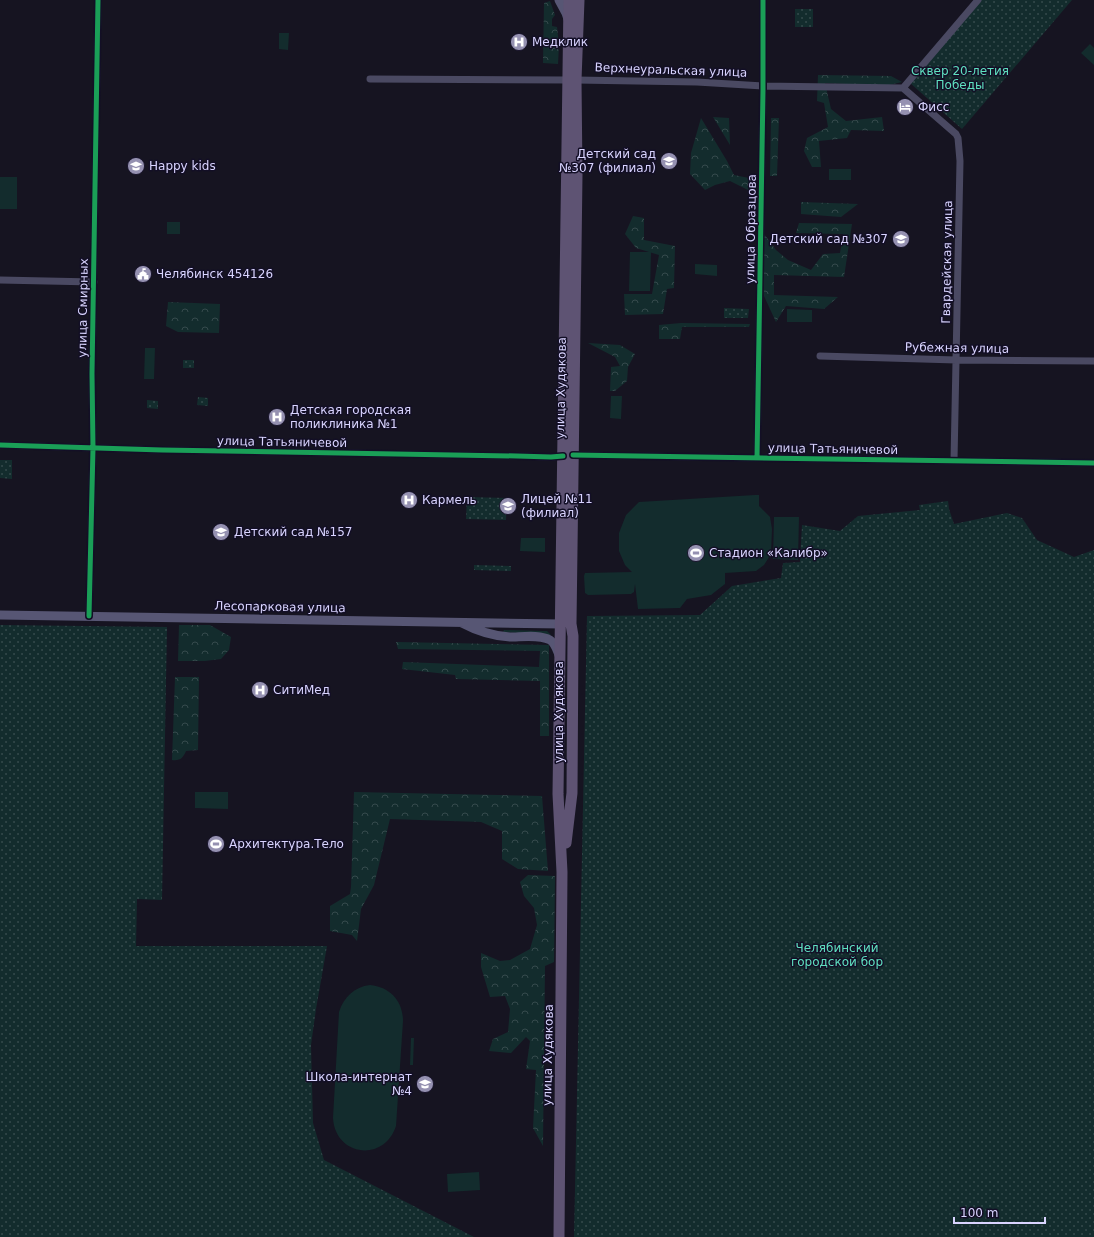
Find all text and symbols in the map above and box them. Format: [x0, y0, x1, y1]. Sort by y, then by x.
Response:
hospital icon: Медклик [509, 32, 529, 52]
place label: Медклик [532, 35, 588, 49]
street label: Верхнеуральская улица [594, 60, 748, 80]
park label: Сквер 20-летия Победы [911, 64, 1009, 92]
hotel icon: Фисс [895, 97, 915, 117]
place label: Фисс [918, 100, 949, 114]
place label: Детский сад №307 (филиал) [559, 147, 656, 175]
school or university icon: Детский сад №307 (филиал) [659, 151, 679, 171]
school or university icon: Happy kids [126, 156, 146, 176]
place label: Happy kids [149, 159, 216, 173]
street label: улица Образцова [743, 174, 759, 284]
street label: Гвардейская улица [939, 200, 955, 324]
school or university icon: Детский сад №307 [891, 229, 911, 249]
place label: Детский сад №307 [770, 232, 888, 246]
street label: улица Смирных [75, 258, 91, 358]
public building icon: Челябинск 454126 [133, 264, 153, 284]
place label: Челябинск 454126 [156, 267, 273, 281]
street label: улица Худякова [553, 337, 569, 439]
street label: Рубежная улица [905, 340, 1009, 356]
place label: Детская городская поликлиника №1 [290, 403, 411, 431]
hospital icon: Детская городская поликлиника №1 [267, 407, 287, 427]
street label: улица Татьяничевой [217, 434, 347, 450]
street label: улица Татьяничевой [768, 441, 898, 457]
hospital icon: Кармель [399, 490, 419, 510]
place label: Лицей №11 (филиал) [521, 492, 593, 520]
place label: Кармель [422, 493, 477, 507]
school or university icon: Лицей №11 (филиал) [498, 496, 518, 516]
school or university icon: Детский сад №157 [211, 522, 231, 542]
place label: Детский сад №157 [234, 525, 352, 539]
sports icon: Стадион «Калибр» [686, 543, 706, 563]
place label: Стадион «Калибр» [709, 546, 828, 560]
street label: Лесопарковая улица [214, 599, 346, 615]
street label: улица Худякова [552, 661, 566, 763]
hospital icon: СитиМед [250, 680, 270, 700]
place label: СитиМед [273, 683, 330, 697]
sports icon: Архитектура.Тело [206, 834, 226, 854]
place label: Архитектура.Тело [229, 837, 344, 851]
park label: Челябинский городской бор [791, 941, 883, 969]
street label: улица Худякова [540, 1004, 556, 1106]
place label: Школа-интернат №4 [305, 1070, 412, 1098]
school or university icon: Школа-интернат №4 [415, 1074, 435, 1094]
scale bar [954, 1199, 1045, 1225]
text: 100 m [960, 1206, 998, 1220]

